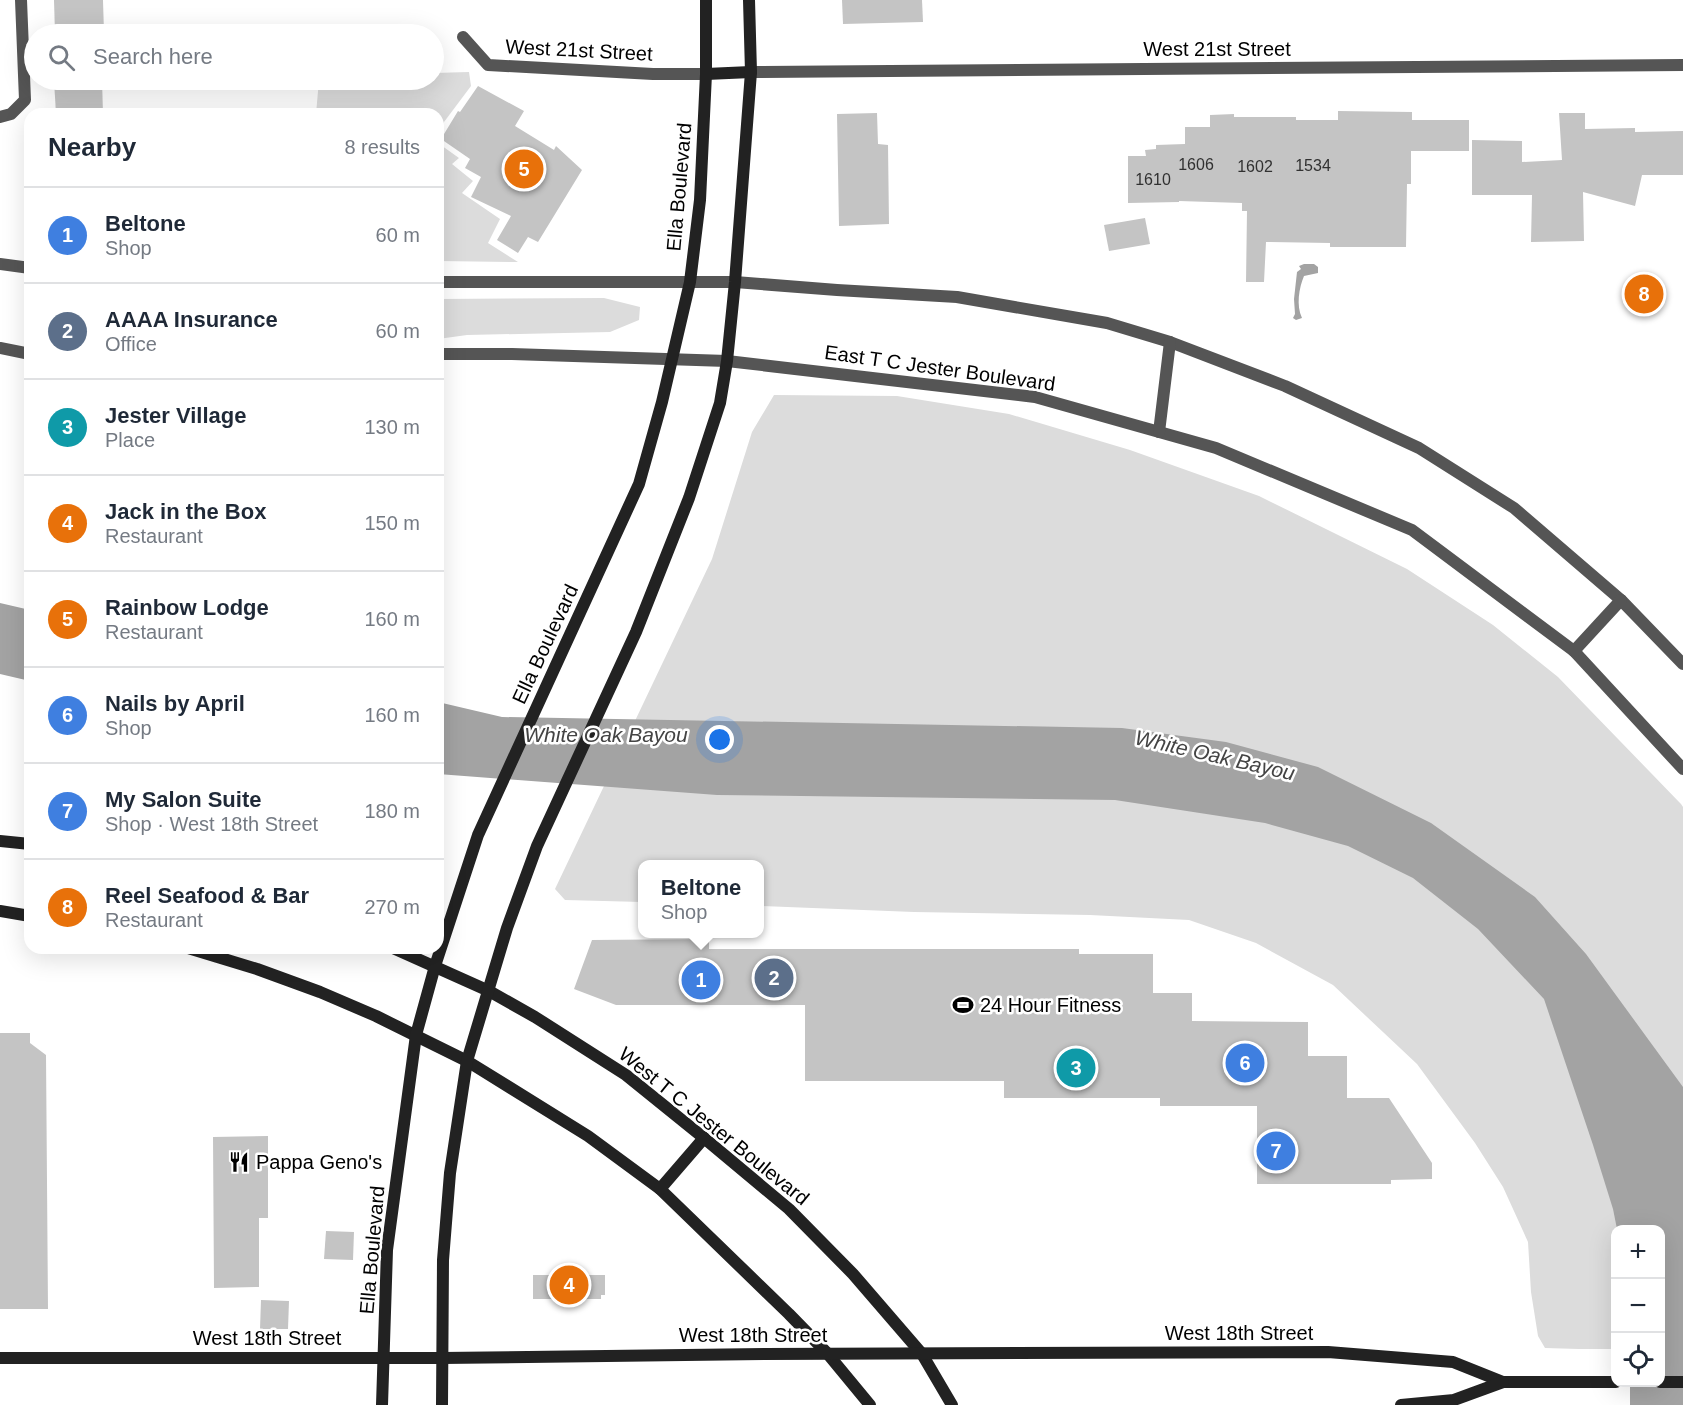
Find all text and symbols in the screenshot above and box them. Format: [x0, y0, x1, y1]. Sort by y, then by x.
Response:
search box [24, 24, 444, 90]
street label: West 21st Street [505, 35, 654, 65]
street label: West 21st Street [1143, 38, 1291, 60]
icon: search [45, 41, 78, 74]
text: Search here [93, 44, 213, 69]
street label: Ella Boulevard [662, 122, 696, 252]
text: Nearby [48, 132, 136, 162]
text: 8 results [344, 136, 420, 158]
pin: 5 [504, 146, 544, 192]
house number: 1606 [1178, 156, 1214, 173]
house number: 1534 [1295, 157, 1331, 174]
house number: 1602 [1237, 158, 1273, 175]
house number: 1610 [1135, 171, 1171, 188]
text: Beltone [105, 211, 186, 236]
text: 1 [62, 224, 73, 246]
text: 60 m [376, 224, 420, 246]
text: Shop [105, 237, 152, 259]
pin: 8 [1624, 272, 1664, 316]
text: AAAA Insurance [105, 307, 278, 332]
text: 2 [62, 320, 73, 342]
text: 60 m [376, 320, 420, 342]
text: Office [105, 333, 157, 355]
street label: East T C Jester Boulevard [823, 341, 1057, 395]
text: Jester Village [105, 403, 246, 428]
text: 3 [62, 416, 73, 438]
text: 130 m [364, 416, 420, 438]
text: Place [105, 429, 155, 451]
text: Jack in the Box [105, 499, 266, 524]
text: 4 [62, 512, 73, 534]
text: 150 m [364, 512, 420, 534]
text: Restaurant [105, 525, 203, 547]
street label: Ella Boulevard [508, 581, 582, 707]
text: Rainbow Lodge [105, 595, 269, 620]
text: 5 [62, 608, 73, 630]
text: 160 m [364, 608, 420, 630]
text: Restaurant [105, 621, 203, 643]
text: Nails by April [105, 691, 245, 716]
text: 6 [62, 704, 73, 726]
text: 160 m [364, 704, 420, 726]
text: Shop [105, 717, 152, 739]
water label: White Oak Bayou [524, 723, 688, 746]
your location [705, 725, 734, 754]
water label: White Oak Bayou [1133, 725, 1298, 785]
text: My Salon Suite [105, 787, 261, 812]
text: 7 [62, 800, 73, 822]
text: 180 m [364, 800, 420, 822]
text: Shop · West 18th Street [105, 813, 318, 835]
popup [638, 860, 764, 938]
text: Beltone [661, 875, 741, 900]
text: Reel Seafood & Bar [105, 883, 309, 908]
text: 8 [62, 896, 73, 918]
text: 270 m [364, 896, 420, 918]
text: Shop [661, 901, 707, 923]
text: Restaurant [105, 909, 203, 931]
pin: 2 [754, 956, 794, 1000]
pin: 1 [682, 958, 720, 1002]
sports icon: 24 Hour Fitness [951, 993, 975, 1017]
place label: 24 Hour Fitness [980, 994, 1121, 1016]
pin: 6 [1226, 1040, 1264, 1086]
street label: West T C Jester Boulevard [615, 1043, 813, 1209]
pin: 3 [1056, 1046, 1096, 1090]
pin: 7 [1256, 1128, 1296, 1174]
restaurant icon: Pappa Geno's [227, 1150, 251, 1174]
place label: Pappa Geno's [256, 1151, 382, 1173]
street label: Ella Boulevard [355, 1185, 389, 1315]
map controls [1611, 1225, 1665, 1387]
button: + [1611, 1225, 1665, 1279]
pin: 4 [550, 1262, 588, 1308]
button: − [1611, 1279, 1665, 1333]
street label: West 18th Street [1165, 1322, 1314, 1344]
street label: West 18th Street [679, 1324, 828, 1346]
street label: West 18th Street [193, 1327, 342, 1349]
button: locate [1611, 1333, 1665, 1387]

